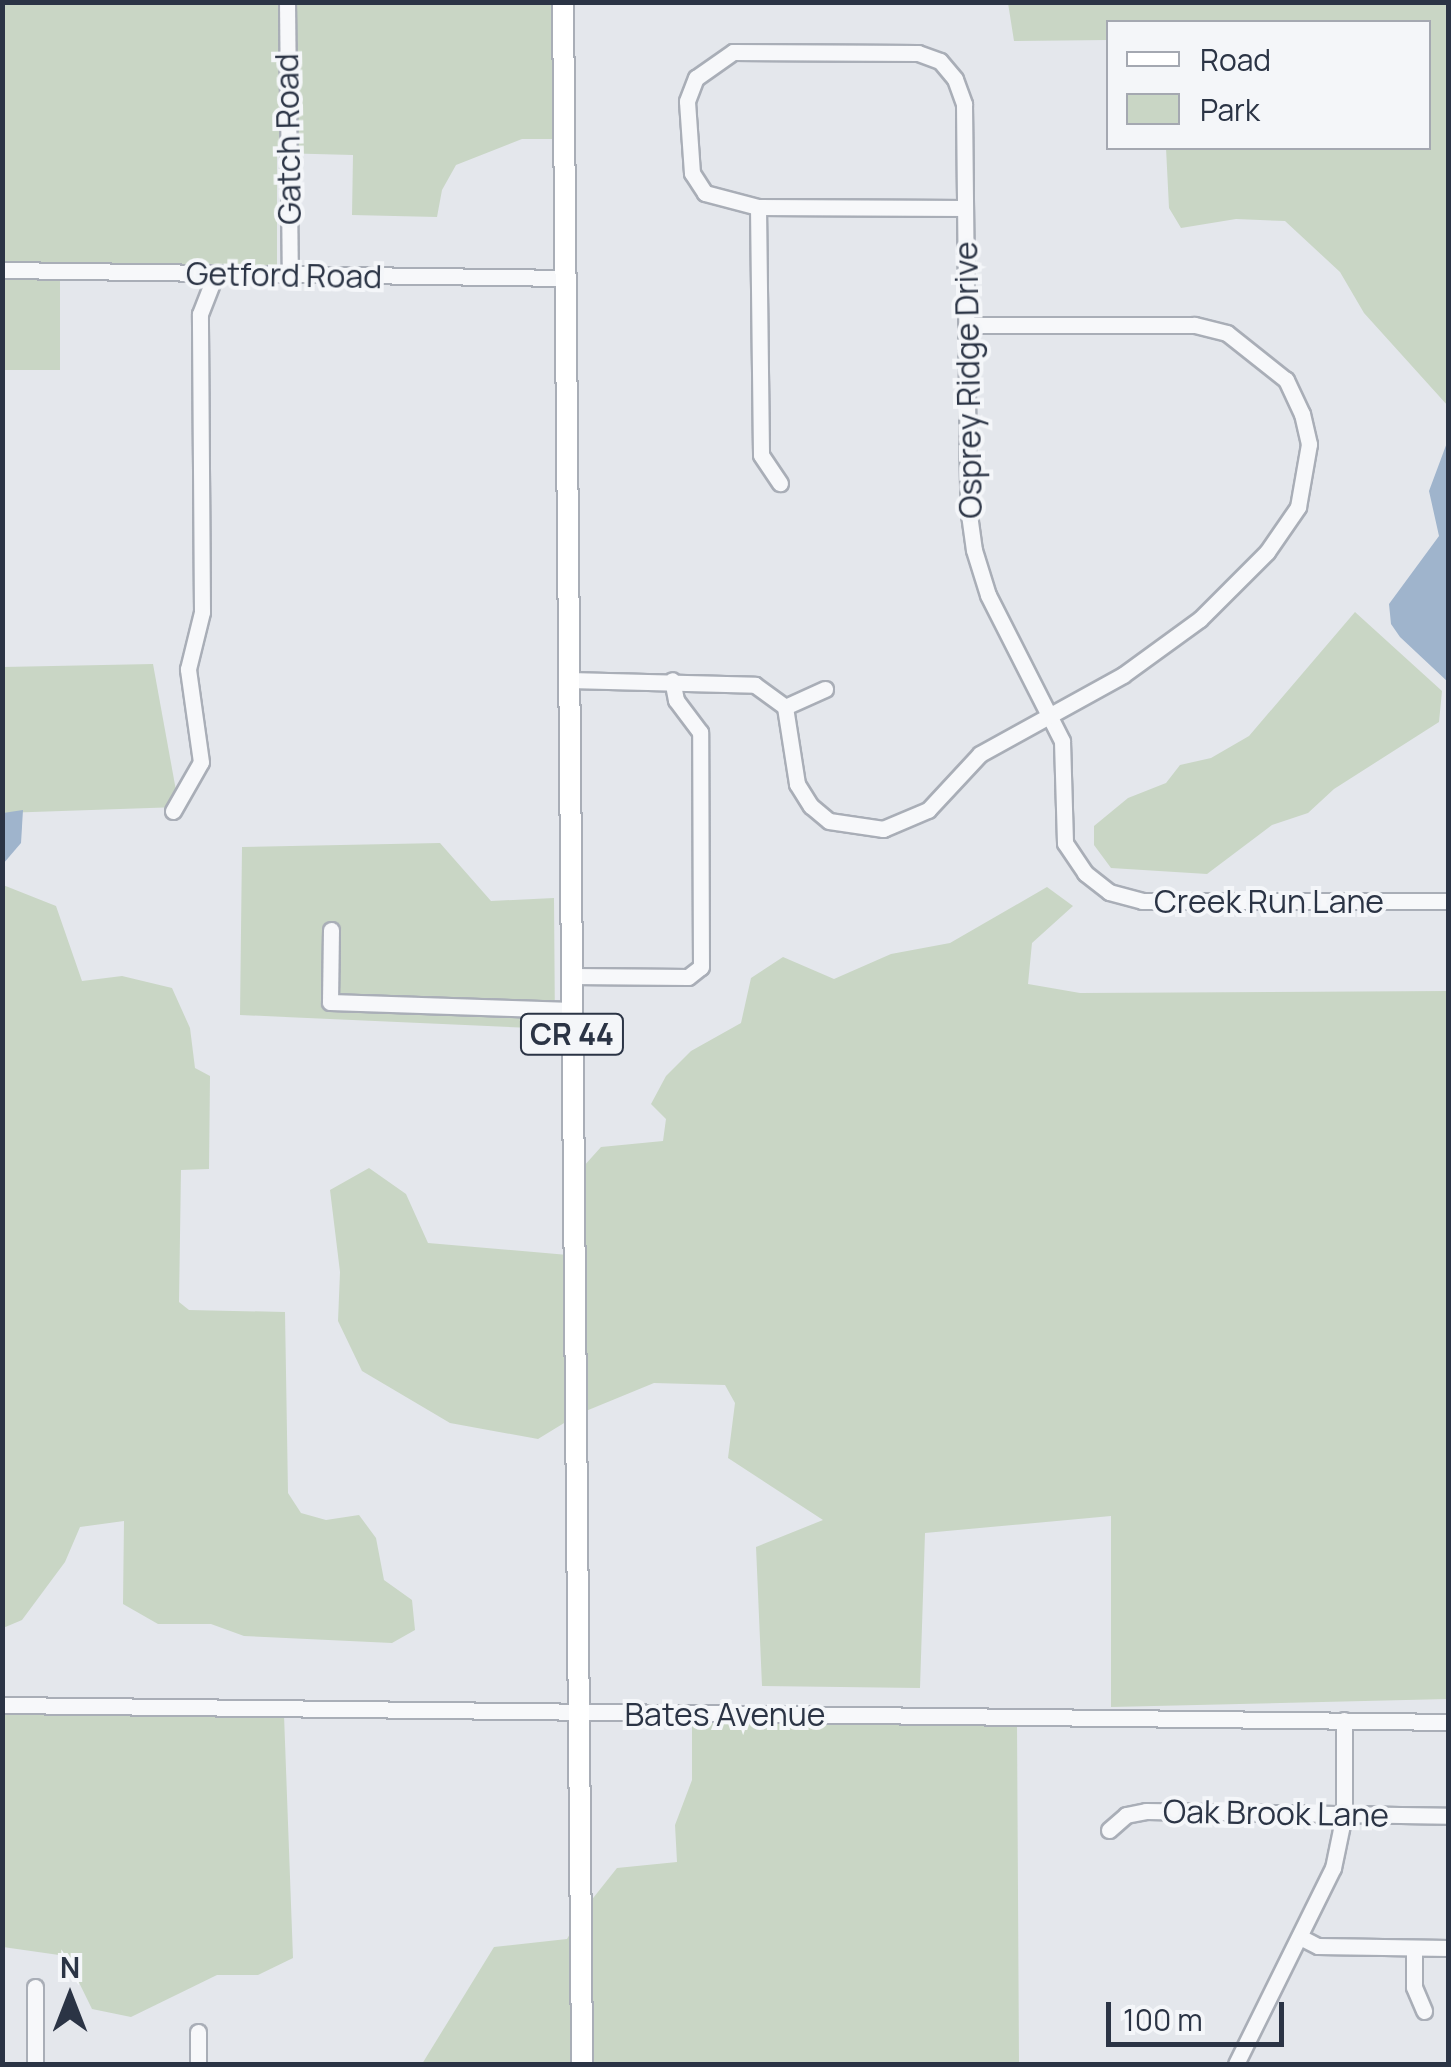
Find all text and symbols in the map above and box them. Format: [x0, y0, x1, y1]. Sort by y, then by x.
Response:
legend [1106, 20, 1431, 150]
text: Road [1200, 39, 1271, 80]
street label: Gatch Road [267, 53, 309, 225]
text: Park [1200, 89, 1260, 130]
street label: Osprey Ridge Drive [946, 241, 990, 519]
street label: Getford Road [186, 254, 382, 296]
street label: Creek Run Lane [1154, 882, 1384, 920]
road number: CR 44 [520, 1009, 624, 1059]
street label: Bates Avenue [624, 1695, 826, 1733]
street label: Oak Brook Lane [1163, 1792, 1389, 1834]
north arrow [20, 1947, 120, 2047]
text: N [60, 1948, 80, 1986]
scale bar [1111, 1982, 1288, 2044]
text: 100 m [1123, 1999, 1203, 2040]

